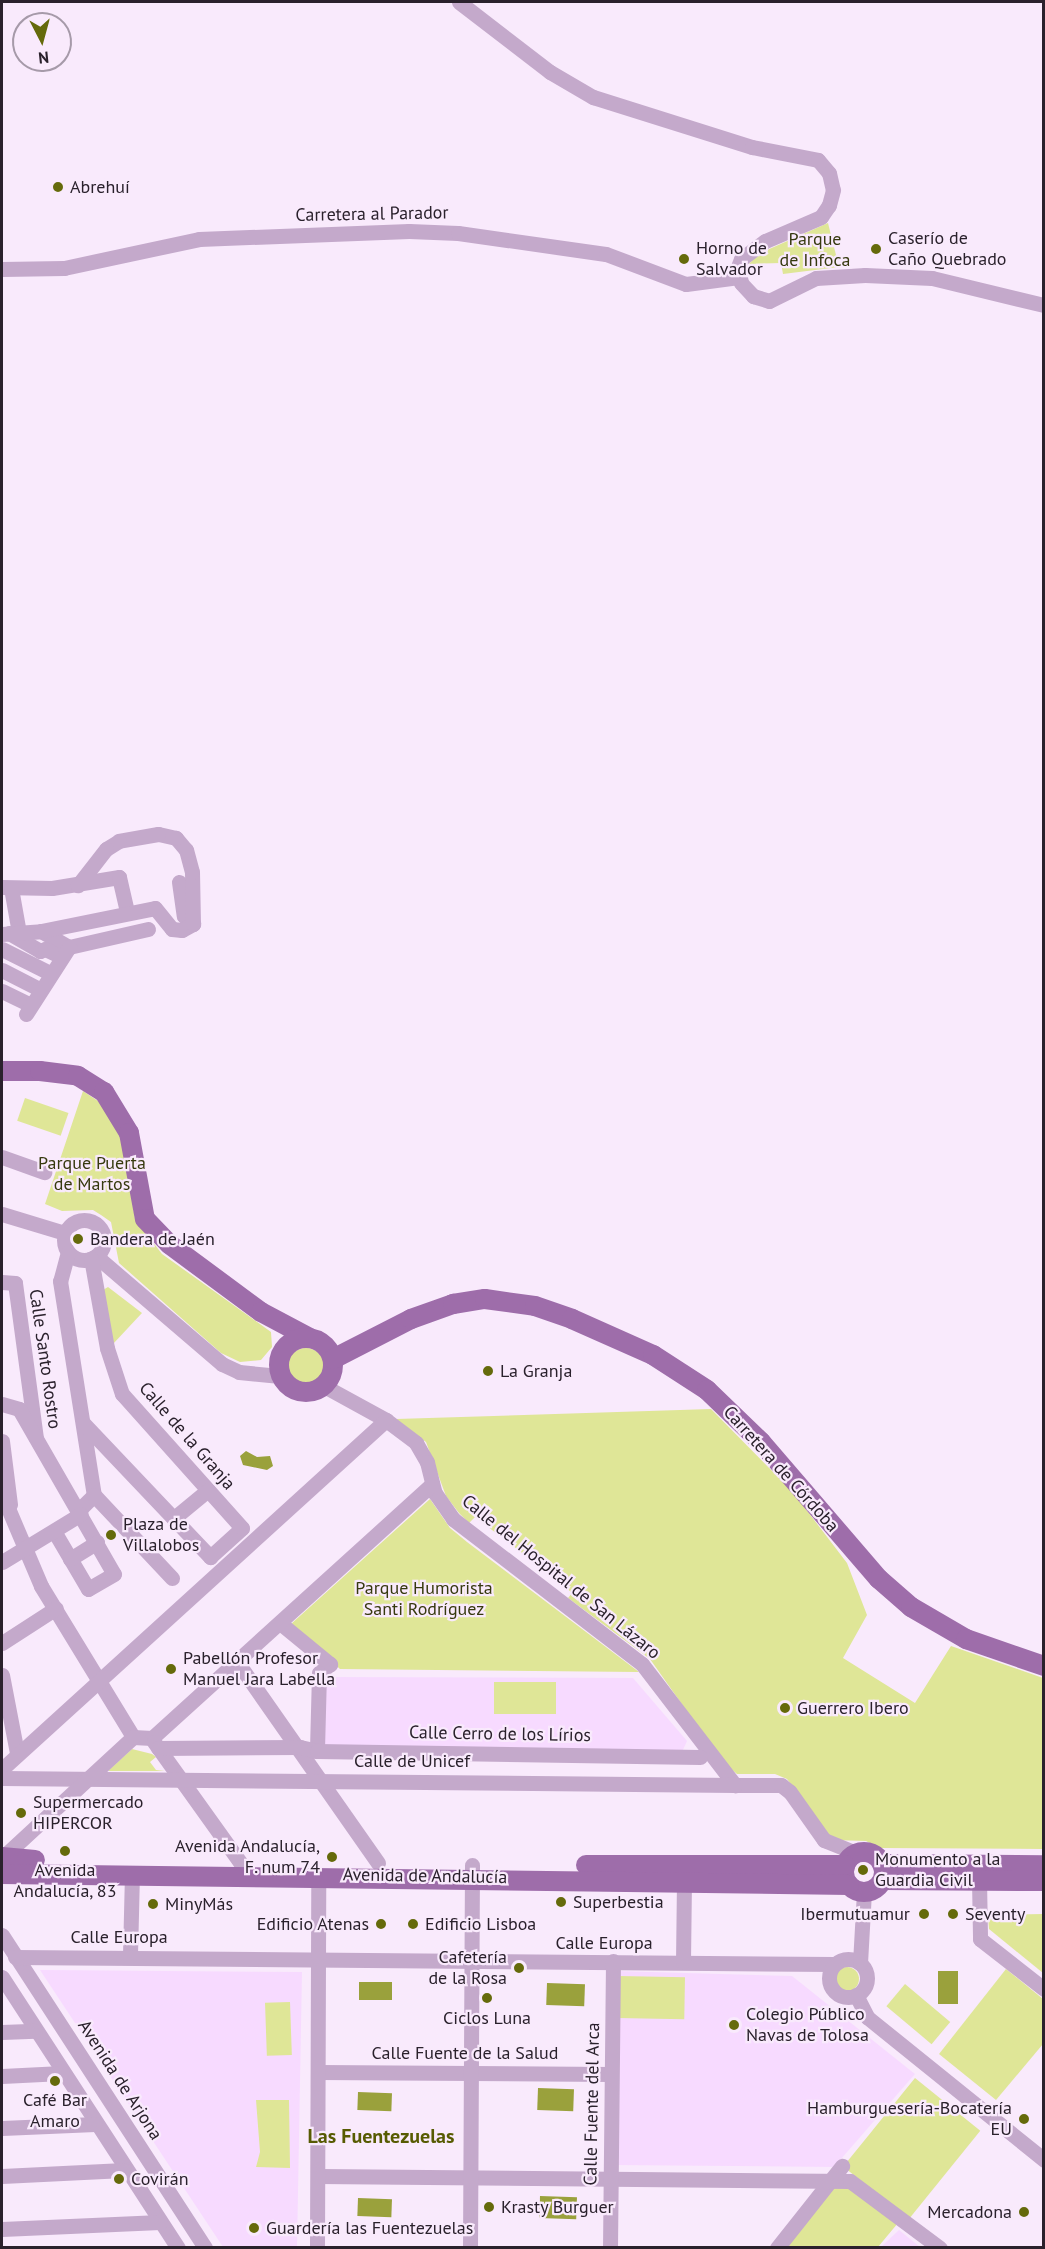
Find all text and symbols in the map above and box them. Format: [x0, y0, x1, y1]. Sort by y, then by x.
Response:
north arrow [12, 12, 72, 72]
text: N [37, 47, 50, 68]
place label: Abrehuí [70, 176, 130, 198]
marker: Abrehuí [51, 180, 65, 194]
street label: Carretera al Parador [295, 202, 449, 226]
place label: Caserío de Caño Quebrado [888, 228, 1006, 270]
park label: Parque de Infoca [780, 229, 850, 272]
place label: Horno de Salvador [696, 238, 767, 280]
marker: Caserío de Caño Quebrado [869, 242, 883, 256]
marker: Horno de Salvador [677, 252, 691, 266]
park label: Parque Puerta de Martos [38, 1153, 146, 1196]
place label: Bandera de Jaén [90, 1228, 215, 1250]
marker: Bandera de Jaén [71, 1232, 85, 1246]
street label: Calle Santo Rostro [24, 1288, 66, 1430]
place label: La Granja [500, 1360, 572, 1382]
marker: La Granja [481, 1364, 495, 1378]
street label: Calle de la Granja [134, 1378, 240, 1494]
street label: Carretera de Córdoba [719, 1401, 843, 1537]
street label: Calle del Hospital de San Lázaro [457, 1490, 665, 1664]
place label: Plaza de Villalobos [123, 1514, 199, 1556]
marker: Plaza de Villalobos [104, 1528, 118, 1542]
park label: Parque Humorista Santi Rodríguez [355, 1578, 493, 1620]
place label: Pabellón Profesor Manuel Jara Labella [183, 1648, 335, 1690]
marker: Pabellón Profesor Manuel Jara Labella [164, 1662, 178, 1676]
place label: Guerrero Ibero [797, 1697, 909, 1719]
marker: Guerrero Ibero [778, 1701, 792, 1715]
street label: Calle Cerro de los Lírios [409, 1722, 591, 1746]
street label: Calle de Unicef [354, 1750, 470, 1772]
place label: Supermercado HIPERCOR [33, 1792, 144, 1834]
marker: Supermercado HIPERCOR [14, 1806, 28, 1820]
place label: Avenida Andalucía, F. num 74 [175, 1836, 320, 1878]
marker: Avenida Andalucía, 83 [58, 1844, 72, 1858]
place label: Monumento a la Guardia Civil [875, 1849, 1000, 1892]
marker: Avenida Andalucía, F. num 74 [325, 1850, 339, 1864]
place label: Avenida Andalucía, 83 [13, 1860, 117, 1902]
marker: Monumento a la Guardia Civil [856, 1863, 870, 1877]
street label: Avenida de Andalucía [342, 1864, 508, 1888]
place label: Superbestia [573, 1891, 664, 1913]
place label: MinyMás [165, 1893, 233, 1915]
marker: Superbestia [554, 1895, 568, 1909]
marker: MinyMás [146, 1897, 160, 1911]
place label: Ibermutuamur [800, 1903, 910, 1925]
place label: Seventy [965, 1903, 1025, 1925]
marker: Ibermutuamur [915, 1905, 933, 1923]
marker: Seventy [946, 1907, 960, 1921]
place label: Edificio Atenas [256, 1913, 369, 1935]
place label: Edificio Lisboa [425, 1913, 536, 1935]
marker: Edificio Atenas [374, 1917, 388, 1931]
marker: Edificio Lisboa [406, 1917, 420, 1931]
street label: Calle Europa [70, 1926, 168, 1948]
street label: Calle Europa [555, 1932, 653, 1954]
place label: Cafetería de la Rosa [428, 1947, 507, 1990]
marker: Cafetería de la Rosa [512, 1961, 526, 1975]
marker: Ciclos Luna [480, 1991, 494, 2005]
place label: Colegio Público Navas de Tolosa [746, 2004, 869, 2046]
place label: Ciclos Luna [443, 2007, 531, 2029]
street label: Avenida de Arjona [73, 2016, 167, 2144]
marker: Colegio Público Navas de Tolosa [727, 2018, 741, 2032]
street label: Calle Fuente del Arca [580, 2022, 604, 2186]
street label: Calle Fuente de la Salud [372, 2042, 558, 2064]
marker: Café Bar Amaro [48, 2074, 62, 2088]
place label: Café Bar Amaro [23, 2090, 87, 2132]
place label: Hamburguesería-Bocatería EU [807, 2098, 1012, 2140]
marker: Hamburguesería-Bocatería EU [1017, 2112, 1031, 2126]
district label: Las Fuentezuelas [308, 2124, 454, 2148]
place label: Covirán [131, 2168, 188, 2190]
marker: Covirán [112, 2172, 126, 2186]
place label: Krasty Burguer [501, 2196, 614, 2218]
marker: Krasty Burguer [482, 2200, 496, 2214]
place label: Mercadona [927, 2201, 1012, 2223]
marker: Mercadona [1017, 2205, 1031, 2219]
place label: Guardería las Fuentezuelas [266, 2217, 473, 2239]
marker: Guardería las Fuentezuelas [247, 2221, 261, 2235]

